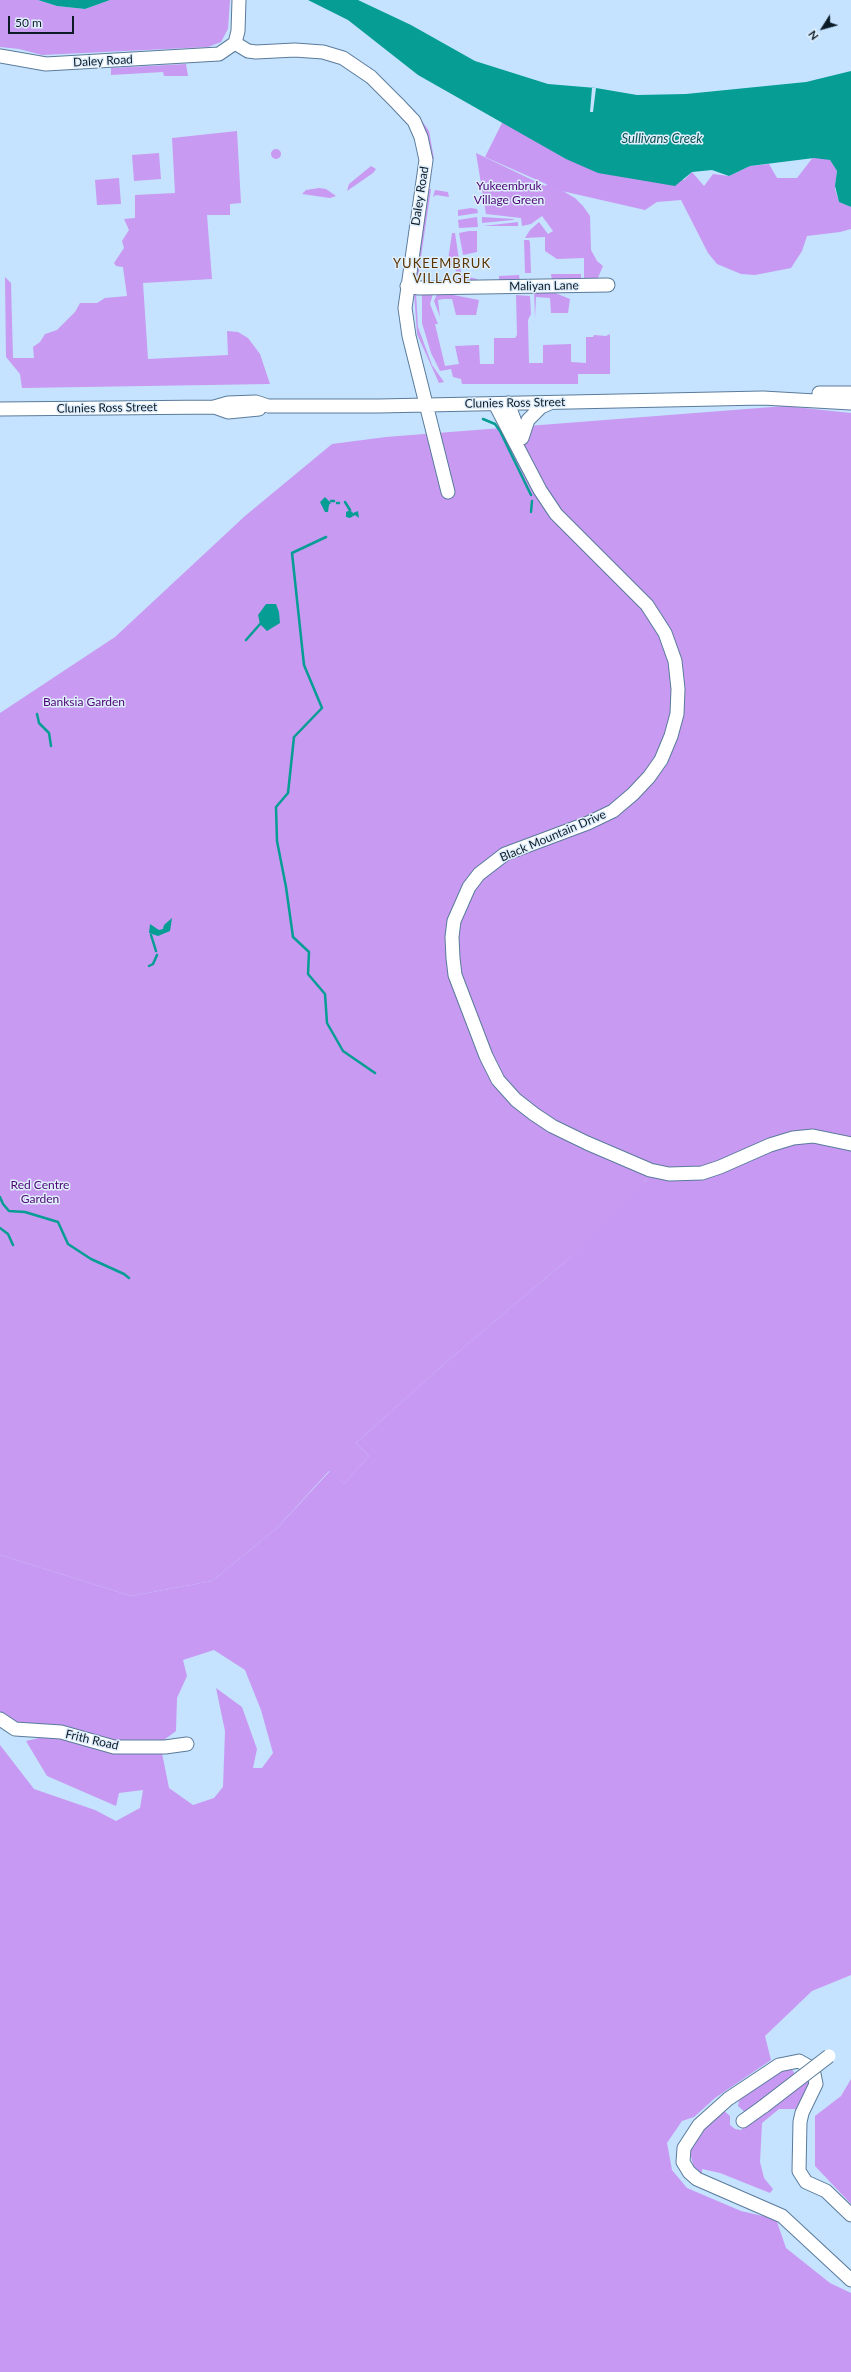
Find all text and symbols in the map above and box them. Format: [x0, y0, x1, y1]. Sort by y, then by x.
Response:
scale bar [10, 8, 76, 34]
north arrow [803, 8, 843, 48]
text: 50 m [15, 15, 42, 30]
text: N [805, 28, 821, 43]
street label: Daley Road [73, 52, 133, 70]
water label: Sullivans Creek [622, 131, 702, 147]
street label: Daley Road [408, 165, 432, 227]
park label: Yukeembruk Village Green [474, 179, 544, 207]
district label: YUKEEMBRUK VILLAGE [393, 256, 491, 287]
street label: Maliyan Lane [509, 278, 579, 294]
street label: Clunies Ross Street [465, 395, 565, 411]
street label: Clunies Ross Street [57, 400, 157, 416]
park label: Banksia Garden [43, 695, 125, 709]
street label: Black Mountain Drive [498, 807, 608, 865]
park label: Red Centre Garden [11, 1178, 69, 1206]
street label: Frith Road [64, 1727, 120, 1753]

